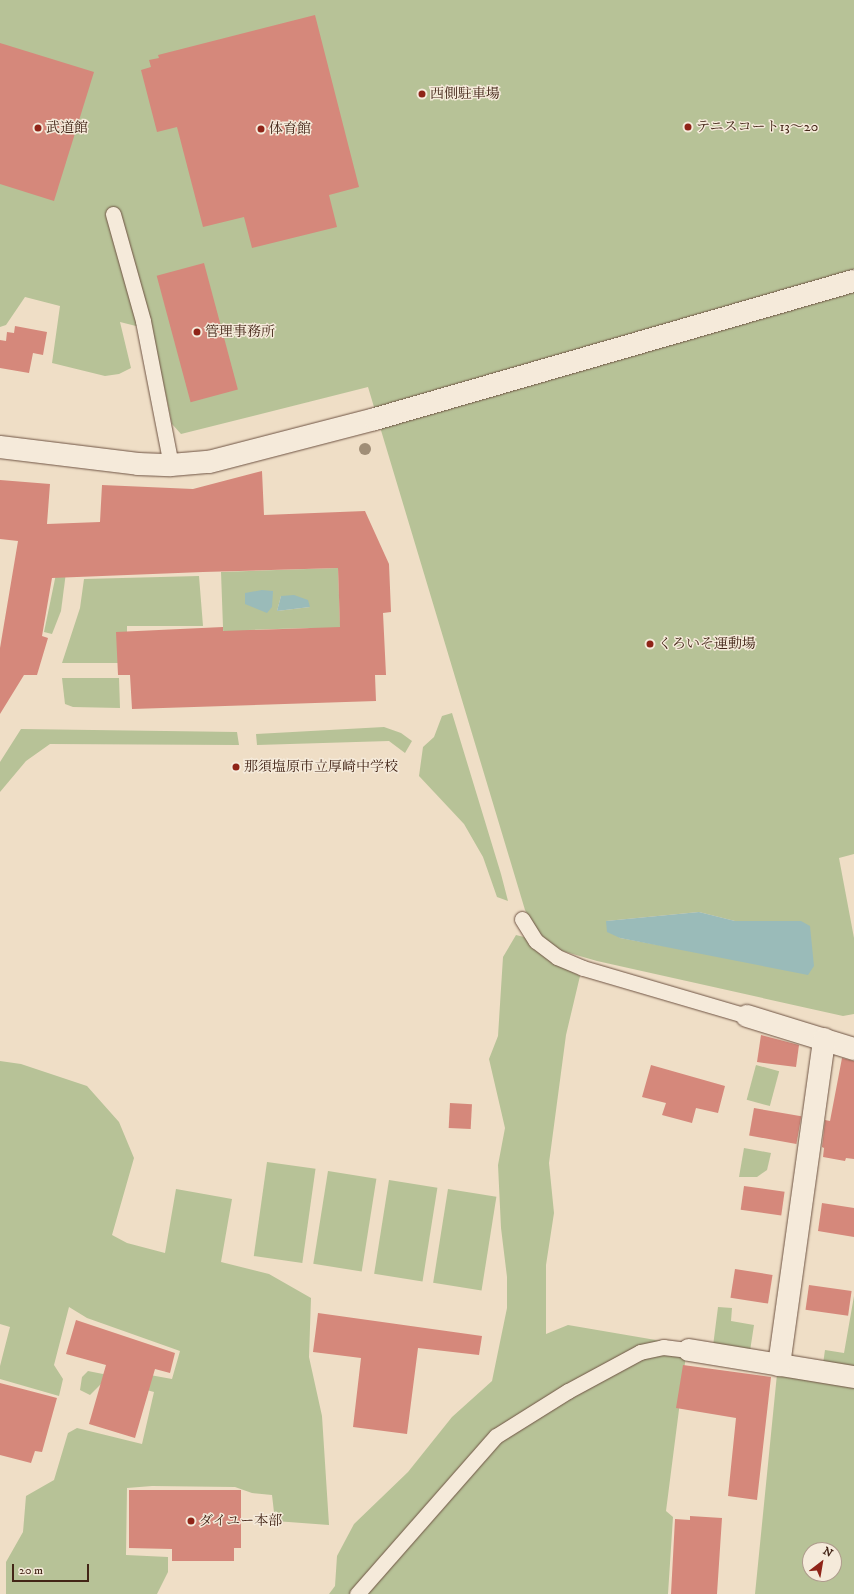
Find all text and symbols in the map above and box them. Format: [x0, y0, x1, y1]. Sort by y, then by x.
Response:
place label: 西側駐車場 [430, 86, 500, 102]
marker: 西側駐車場 [417, 89, 427, 99]
place label: テニスコート13～20 [696, 119, 819, 135]
place label: 武道館 [46, 120, 88, 136]
place label: 体育館 [269, 121, 311, 137]
marker: テニスコート13～20 [683, 122, 693, 132]
marker: 武道館 [33, 123, 43, 133]
marker: 体育館 [256, 124, 266, 134]
place label: 管理事務所 [205, 324, 275, 340]
marker: 管理事務所 [192, 327, 202, 337]
place label: くろいそ運動場 [658, 636, 756, 652]
marker: くろいそ運動場 [645, 639, 655, 649]
place label: 那須塩原市立厚崎中学校 [244, 759, 398, 775]
marker: 那須塩原市立厚崎中学校 [231, 762, 241, 772]
place label: ダイユー本部 [199, 1513, 283, 1529]
marker: ダイユー本部 [186, 1516, 196, 1526]
north arrow [802, 1542, 842, 1582]
text: N [820, 1544, 835, 1561]
scale bar [14, 1556, 91, 1582]
text: 20 m [19, 1563, 43, 1578]

